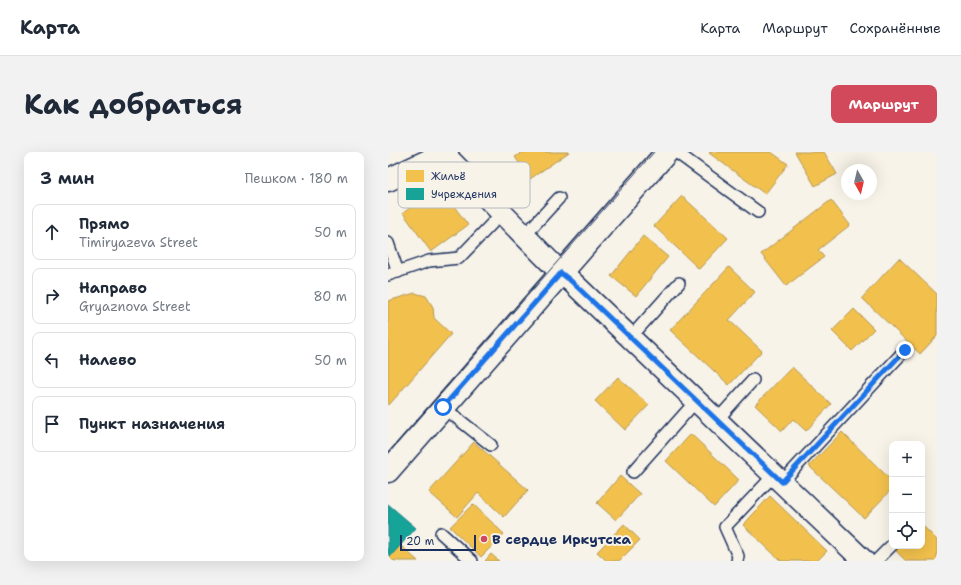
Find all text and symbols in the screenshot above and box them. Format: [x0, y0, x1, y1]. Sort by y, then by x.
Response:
text: Карта [20, 15, 80, 40]
text: Карта [700, 19, 740, 37]
text: Маршрут [762, 19, 828, 37]
text: Сохранённые [850, 19, 941, 37]
text: Как добраться [24, 85, 243, 123]
button: Маршрут [831, 85, 937, 123]
legend [398, 162, 530, 208]
north arrow [841, 164, 877, 200]
text: 3 мин [40, 167, 95, 189]
text: Жильё [431, 169, 466, 184]
text: Пешком · 180 m [245, 170, 348, 187]
text: Учреждения [431, 187, 497, 202]
text: Прямо [79, 214, 129, 234]
icon: ahead [41, 221, 63, 243]
text: 50 m [314, 224, 347, 241]
text: Timiryazeva Street [79, 234, 198, 251]
text: Направо [79, 278, 147, 298]
icon: right [41, 285, 63, 307]
text: 80 m [313, 288, 347, 305]
text: Gryaznova Street [79, 298, 191, 315]
route end [896, 341, 914, 359]
icon: left [41, 349, 63, 371]
text: Налево [79, 350, 137, 370]
text: 50 m [314, 352, 347, 369]
route start [434, 398, 452, 416]
icon: arrive [41, 413, 63, 435]
text: Пункт назначения [79, 414, 225, 434]
map controls [889, 441, 925, 549]
button: + [889, 441, 925, 477]
button: − [889, 477, 925, 513]
button: locate [889, 513, 925, 549]
place label: В сердце Иркутска [492, 530, 632, 548]
scale bar [400, 533, 476, 552]
text: 20 m [406, 534, 434, 549]
marker: В сердце Иркутска [479, 534, 489, 544]

